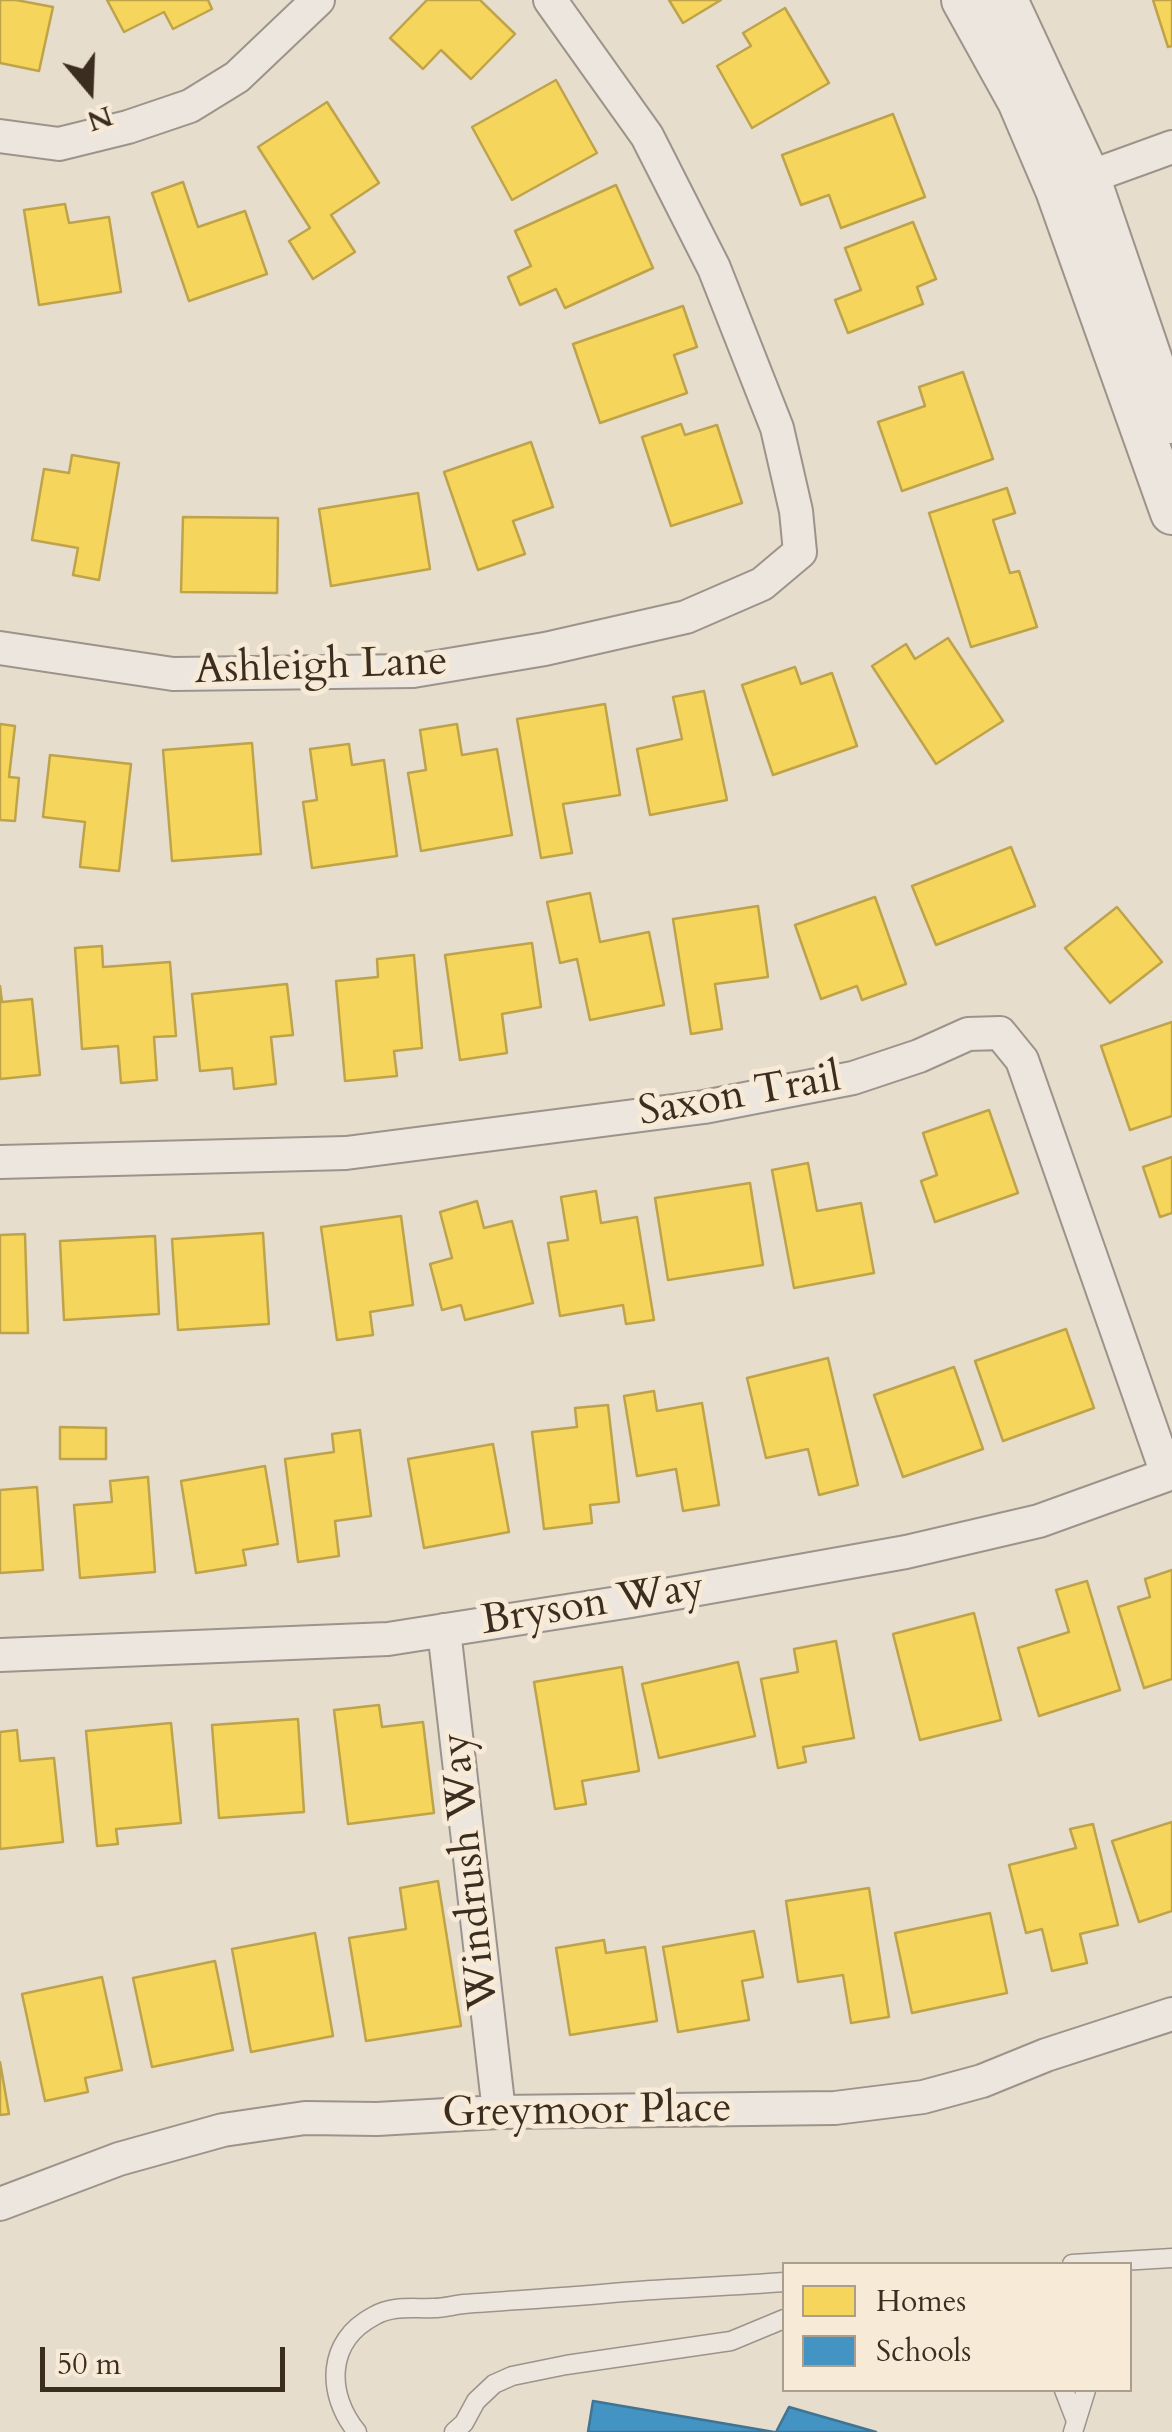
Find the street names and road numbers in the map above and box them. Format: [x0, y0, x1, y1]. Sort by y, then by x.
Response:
street label: Ashleigh Lane [194, 638, 448, 698]
street label: Saxon Trail [635, 1054, 845, 1140]
street label: Bryson Way [478, 1564, 708, 1648]
street label: Windrush Way [432, 1730, 512, 2012]
street label: Greymoor Place [442, 2085, 732, 2141]

